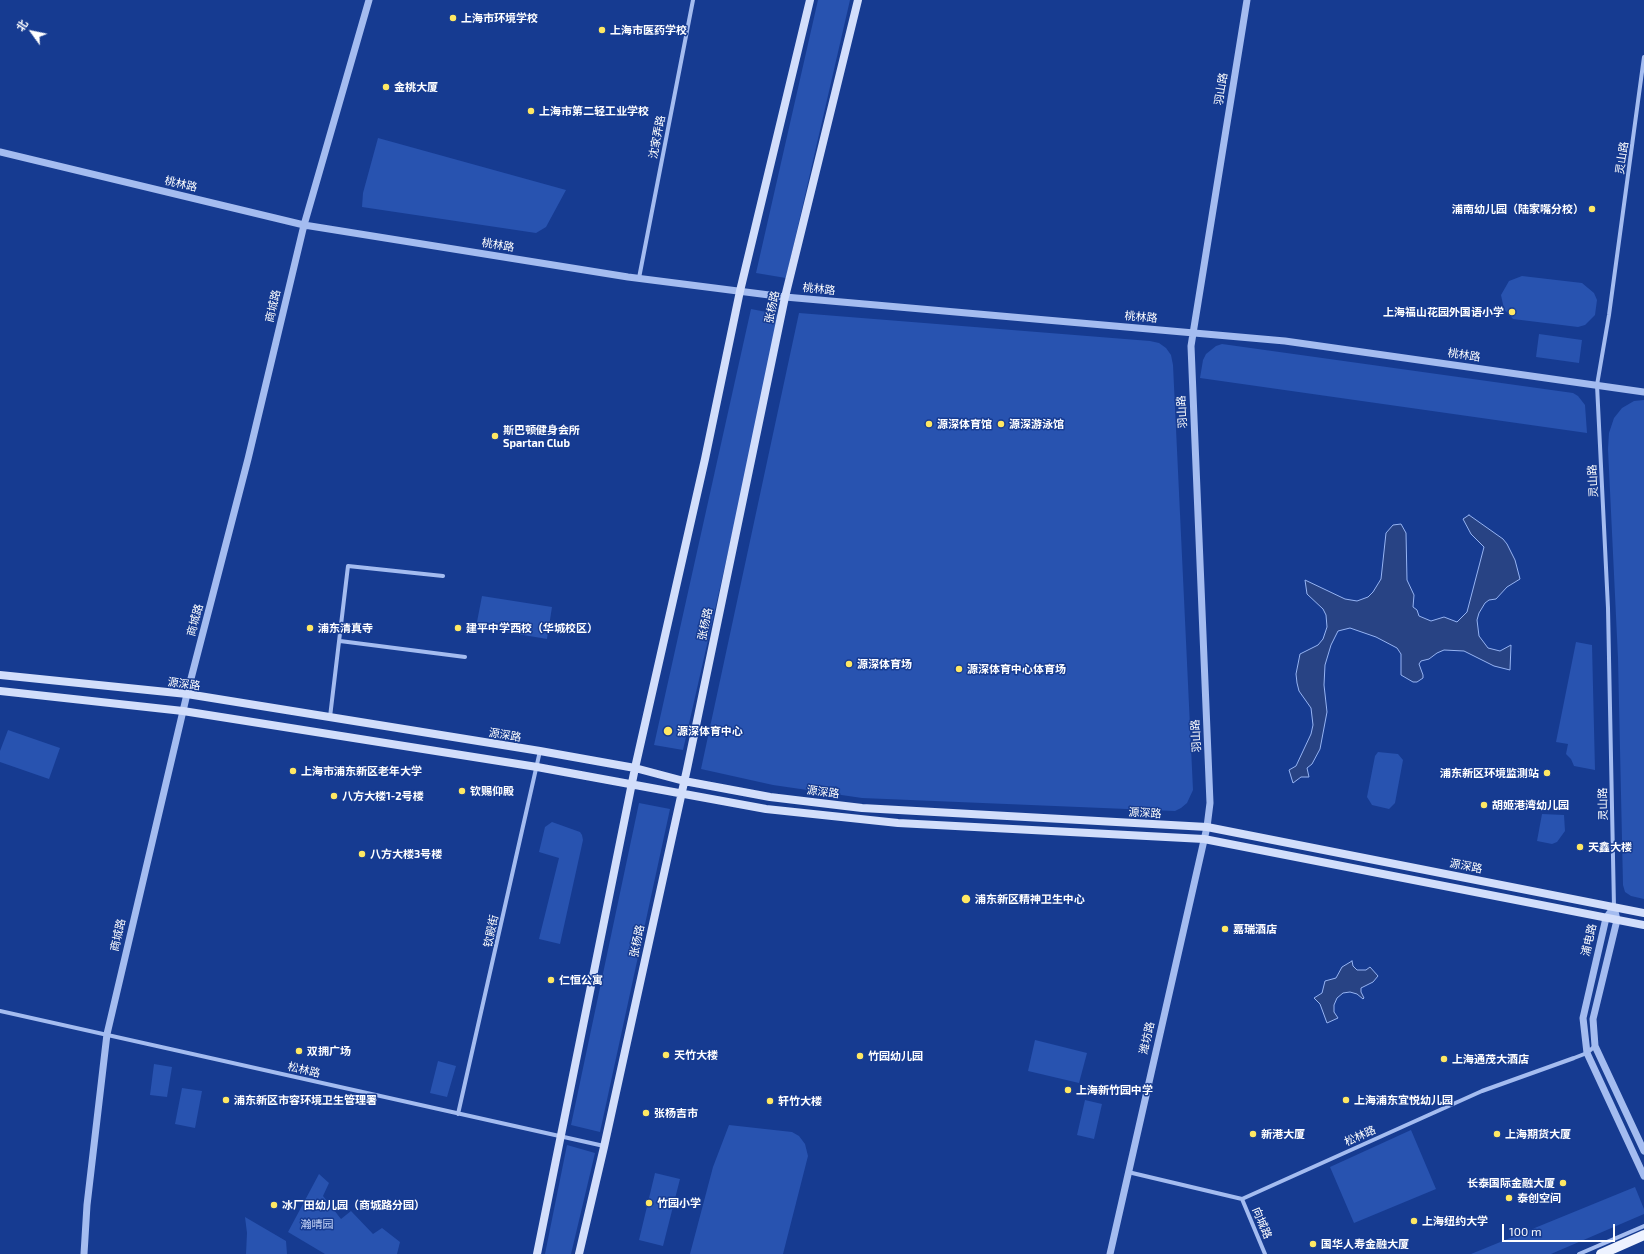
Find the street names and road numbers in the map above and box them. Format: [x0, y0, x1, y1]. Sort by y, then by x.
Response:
street label: 羽山路 [1212, 72, 1230, 106]
street label: 沈家弄路 [646, 114, 668, 160]
street label: 灵山路 [1613, 141, 1631, 175]
street label: 桃林路 [163, 174, 199, 194]
street label: 桃林路 [481, 236, 515, 254]
street label: 桃林路 [802, 281, 836, 297]
street label: 商城路 [263, 288, 283, 324]
street label: 张杨路 [762, 289, 782, 325]
street label: 桃林路 [1124, 309, 1158, 325]
street label: 桃林路 [1447, 346, 1481, 364]
street label: 羽山路 [1175, 395, 1189, 429]
street label: 灵山路 [1586, 464, 1600, 498]
street label: 商城路 [184, 602, 206, 638]
street label: 张杨路 [695, 606, 715, 642]
street label: 源深路 [167, 675, 201, 693]
street label: 羽山路 [1189, 719, 1203, 753]
street label: 源深路 [488, 726, 522, 744]
street label: 源深路 [806, 783, 840, 801]
street label: 灵山路 [1596, 787, 1610, 821]
street label: 源深路 [1128, 806, 1162, 820]
street label: 源深路 [1449, 856, 1483, 876]
street label: 钦殿街 [481, 913, 501, 949]
street label: 商城路 [108, 917, 128, 953]
street label: 浦电路 [1579, 922, 1599, 958]
street label: 张杨路 [627, 923, 647, 959]
street label: 潍坊路 [1137, 1020, 1157, 1056]
street label: 松林路 [286, 1060, 322, 1080]
street label: 松林路 [1342, 1123, 1378, 1149]
street label: 向城路 [1249, 1205, 1275, 1241]

